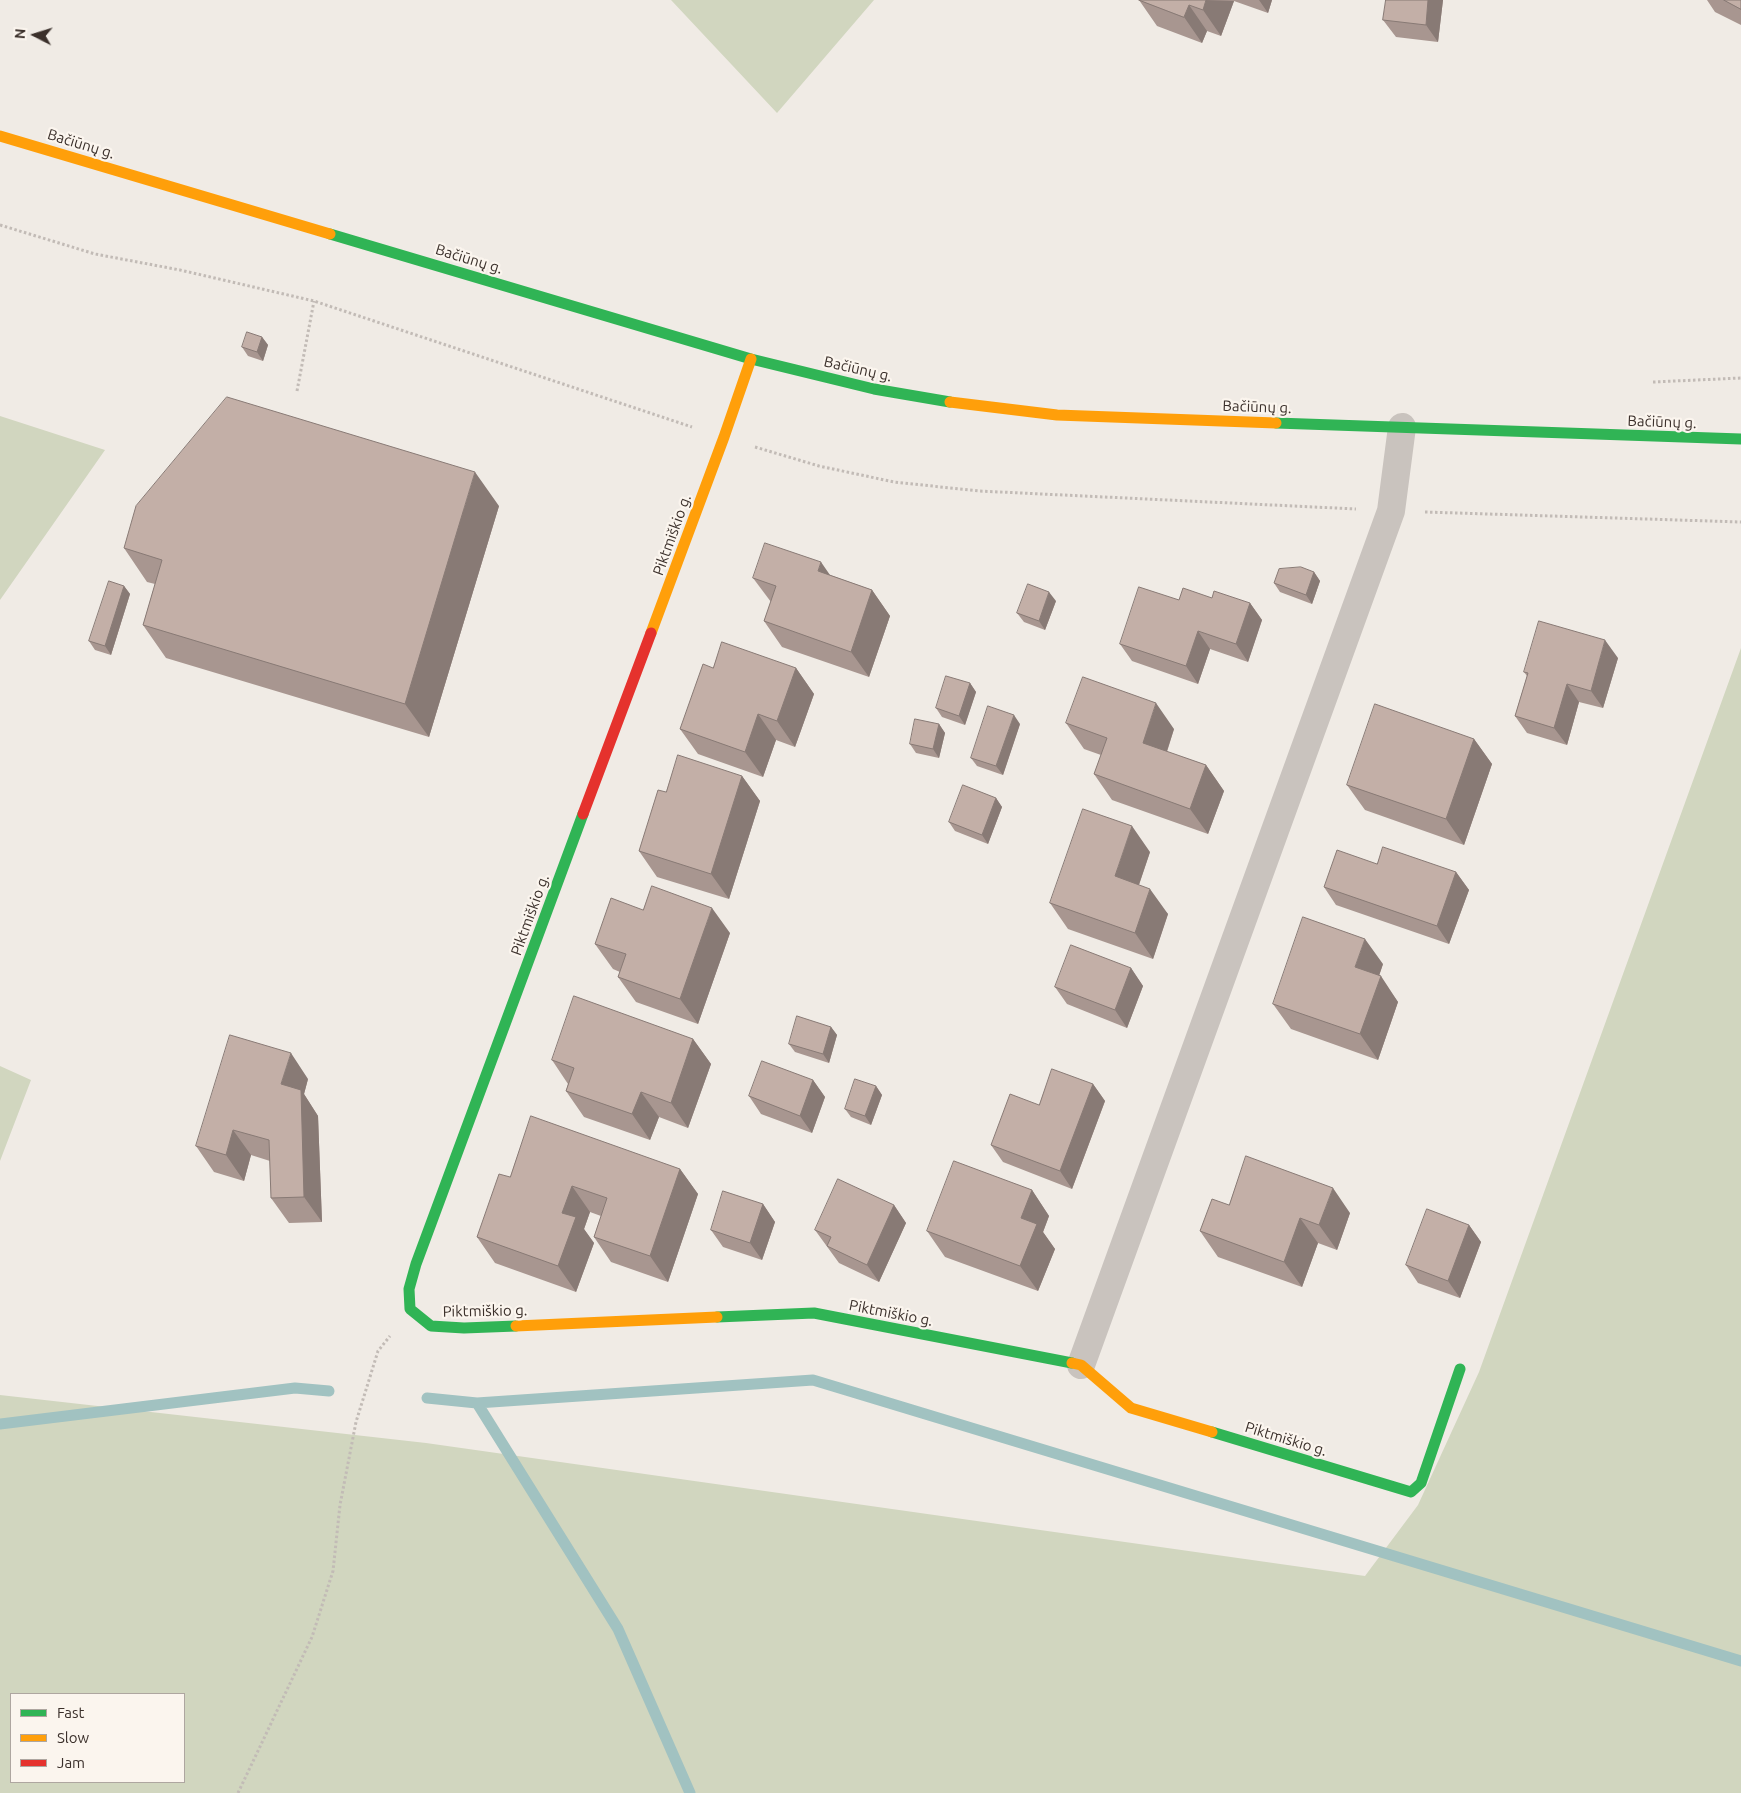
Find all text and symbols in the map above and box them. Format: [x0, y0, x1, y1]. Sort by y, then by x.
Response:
north arrow [10, 10, 60, 60]
text: N [12, 28, 28, 40]
street label: Bačiūnų g. [45, 125, 117, 163]
street label: Bačiūnų g. [433, 240, 505, 278]
street label: Bačiūnų g. [822, 352, 894, 386]
street label: Bačiūnų g. [1222, 397, 1292, 417]
street label: Bačiūnų g. [1627, 412, 1697, 432]
street label: Piktmiškio g. [649, 492, 695, 578]
street label: Piktmiškio g. [507, 872, 553, 958]
street label: Piktmiškio g. [848, 1296, 934, 1330]
street label: Piktmiškio g. [442, 1301, 528, 1321]
street label: Piktmiškio g. [1243, 1418, 1329, 1460]
legend [10, 1693, 185, 1783]
text: Fast [57, 1704, 84, 1721]
text: Slow [57, 1729, 89, 1746]
text: Jam [57, 1754, 85, 1771]

